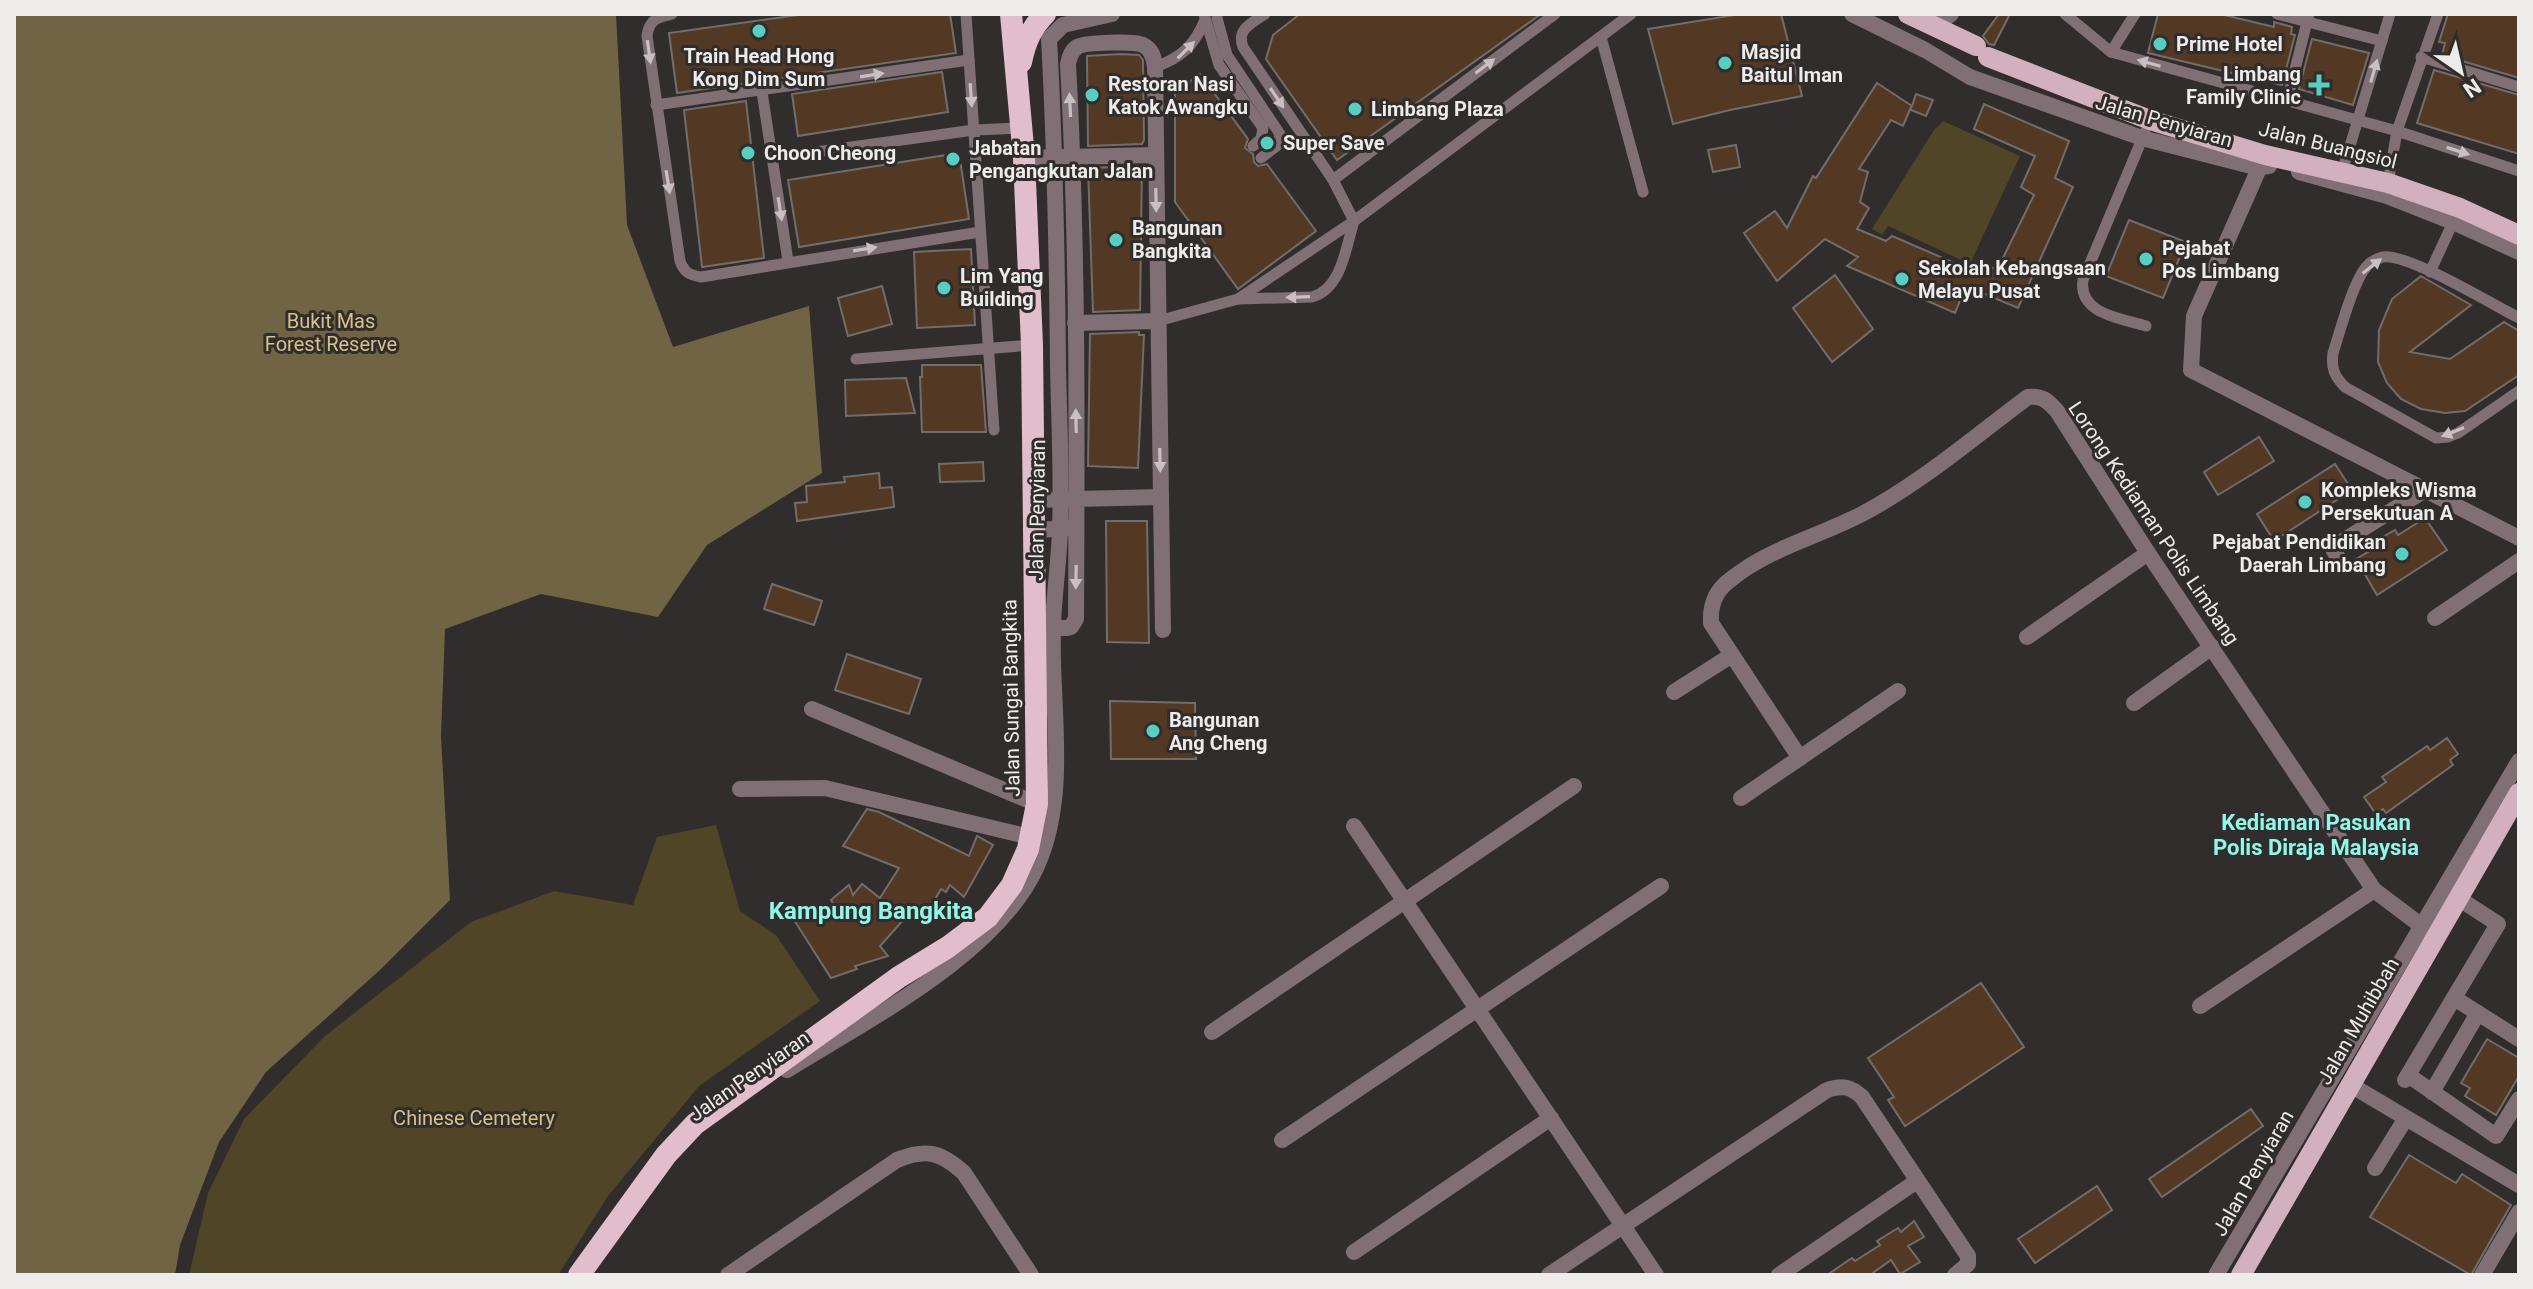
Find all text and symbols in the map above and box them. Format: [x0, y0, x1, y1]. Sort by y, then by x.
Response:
marker: Train Head Hong Kong Dim Sum [750, 22, 768, 40]
place label: Prime Hotel [2176, 32, 2283, 56]
north arrow [2421, 32, 2501, 112]
marker: Prime Hotel [2151, 35, 2169, 53]
one-way arrow [643, 40, 656, 65]
place label: Masjid Baitul Iman [1741, 40, 1843, 87]
one-way arrow [1176, 41, 1195, 60]
place label: Train Head Hong Kong Dim Sum [684, 44, 834, 91]
marker: Masjid Baitul Iman [1716, 54, 1734, 72]
one-way arrow [2136, 56, 2161, 68]
one-way arrow [2368, 58, 2380, 83]
one-way arrow [1475, 59, 1495, 75]
place label: Limbang Family Clinic [2186, 62, 2301, 109]
one-way arrow [860, 68, 885, 81]
place label: Restoran Nasi Katok Awangku [1108, 72, 1248, 119]
text: N [2458, 73, 2485, 103]
marker: Limbang Family Clinic [2308, 74, 2330, 96]
one-way arrow [965, 83, 978, 108]
marker: Restoran Nasi Katok Awangku [1083, 86, 1101, 104]
one-way arrow [1269, 87, 1284, 108]
street label: Jalan Penyiaran [2093, 90, 2235, 152]
one-way arrow [1063, 92, 1076, 117]
place label: Limbang Plaza [1371, 97, 1504, 121]
marker: Limbang Plaza [1346, 100, 1364, 118]
street label: Jalan Buangsiol [2256, 116, 2400, 174]
place label: Super Save [1283, 131, 1385, 155]
marker: Super Save [1258, 134, 1276, 152]
place label: Jabatan Pengangkutan Jalan [969, 136, 1153, 183]
place label: Choon Cheong [764, 141, 896, 165]
marker: Choon Cheong [739, 144, 757, 162]
one-way arrow [2446, 146, 2470, 158]
marker: Jabatan Pengangkutan Jalan [944, 150, 962, 168]
one-way arrow [662, 170, 675, 195]
one-way arrow [1150, 188, 1162, 213]
one-way arrow [774, 197, 787, 222]
place label: Bangunan Bangkita [1132, 216, 1222, 263]
marker: Bangunan Bangkita [1107, 231, 1125, 249]
place label: Pejabat Pos Limbang [2162, 236, 2279, 283]
one-way arrow [853, 243, 878, 255]
marker: Pejabat Pos Limbang [2137, 250, 2155, 268]
place label: Sekolah Kebangsaan Melayu Pusat [1918, 256, 2106, 303]
one-way arrow [2361, 257, 2382, 274]
place label: Lim Yang Building [960, 264, 1043, 311]
marker: Sekolah Kebangsaan Melayu Pusat [1893, 270, 1911, 288]
marker: Lim Yang Building [935, 279, 953, 297]
one-way arrow [1285, 291, 1310, 304]
park label: Bukit Mas Forest Reserve [265, 309, 397, 356]
street label: Lorong Kediaman Polis Limbang [2063, 397, 2245, 649]
one-way arrow [1070, 408, 1082, 433]
one-way arrow [2442, 426, 2465, 439]
street label: Jalan Penyiaran [1024, 439, 1050, 581]
one-way arrow [1154, 448, 1166, 473]
place label: Kompleks Wisma Persekutuan A [2321, 478, 2477, 525]
marker: Kompleks Wisma Persekutuan A [2296, 493, 2314, 511]
place label: Pejabat Pendidikan Daerah Limbang [2212, 530, 2386, 577]
marker: Pejabat Pendidikan Daerah Limbang [2393, 545, 2411, 563]
one-way arrow [1070, 565, 1082, 590]
street label: Jalan Sungai Bangkita [997, 599, 1025, 797]
place label: Bangunan Ang Cheng [1169, 708, 1267, 755]
marker: Bangunan Ang Cheng [1144, 722, 1162, 740]
district label: Kediaman Pasukan Polis Diraja Malaysia [2213, 810, 2419, 860]
district label: Kampung Bangkita [769, 897, 973, 925]
street label: Jalan Muhibbah [2312, 953, 2404, 1089]
street label: Jalan Penyiaran [684, 1026, 814, 1126]
park label: Chinese Cemetery [393, 1106, 555, 1130]
street label: Jalan Penyiaran [2207, 1106, 2299, 1240]

